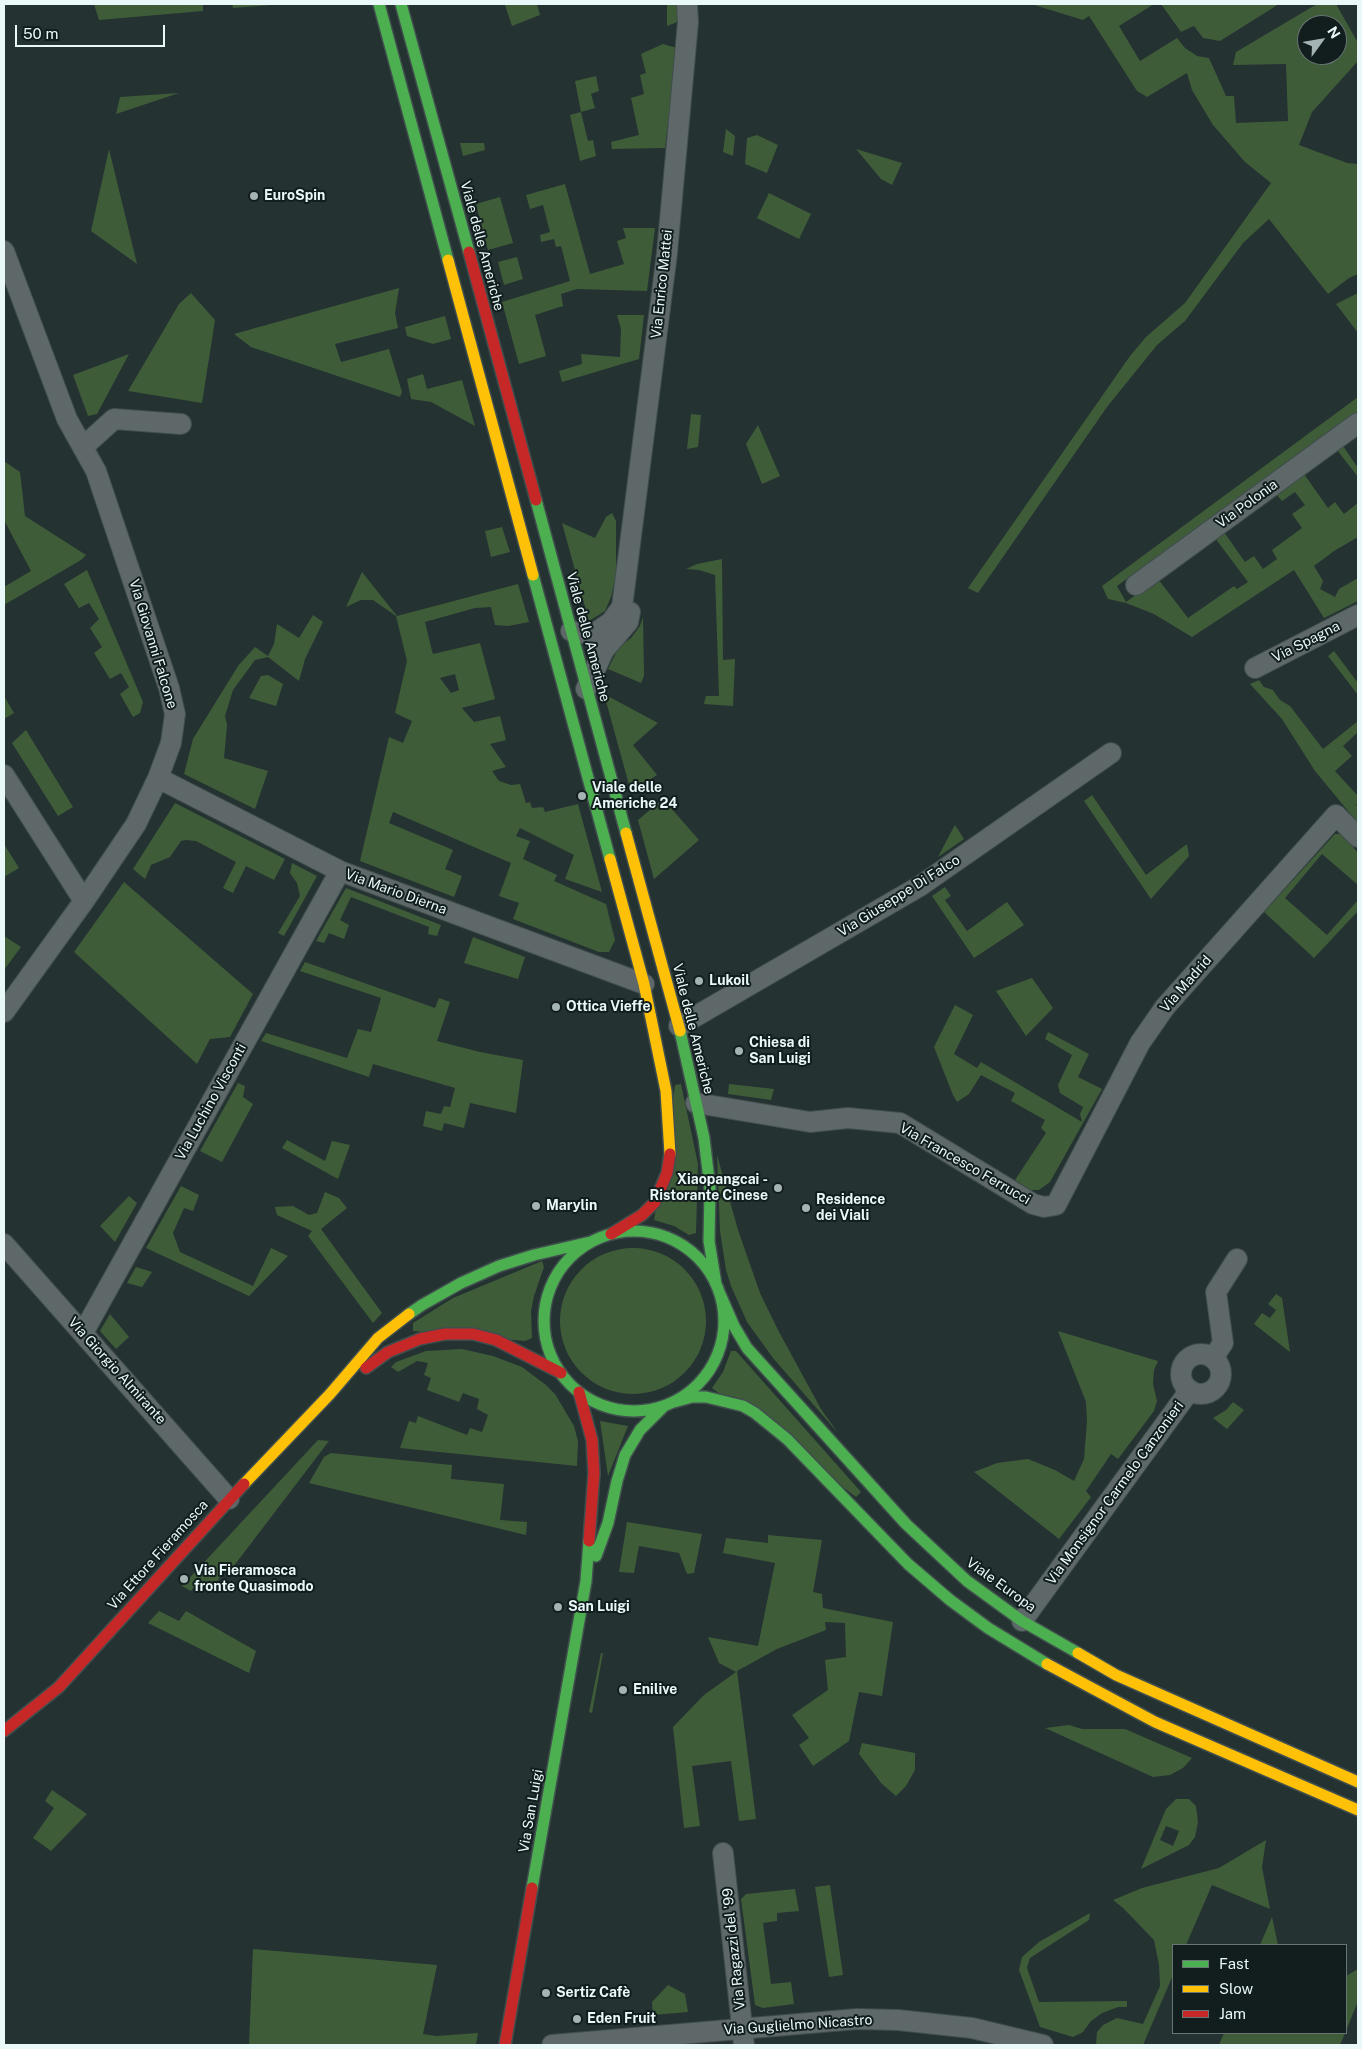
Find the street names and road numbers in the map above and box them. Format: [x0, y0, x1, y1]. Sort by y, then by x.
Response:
street label: Viale delle Americhe [457, 179, 507, 313]
street label: Via Enrico Mattei [648, 229, 676, 339]
street label: Via Polonia [1213, 476, 1281, 532]
street label: Viale delle Americhe [563, 570, 613, 704]
street label: Via Giovanni Falcone [125, 577, 181, 711]
street label: Via Spagna [1269, 618, 1343, 666]
street label: Via Giuseppe Di Falco [835, 852, 963, 940]
street label: Via Mario Dierna [343, 866, 449, 918]
street label: Via Madrid [1157, 952, 1215, 1016]
street label: Viale delle Americhe [669, 962, 717, 1096]
street label: Via Luchino Visconti [172, 1041, 250, 1163]
street label: Via Francesco Ferrucci [897, 1120, 1033, 1208]
street label: Via Giorgio Almirante [65, 1314, 169, 1428]
street label: Via Monsignor Carmelo Canzonieri [1043, 1398, 1187, 1588]
street label: Via Ettore Fieramosca [104, 1497, 212, 1613]
street label: Viale Europa [963, 1554, 1039, 1616]
street label: Via San Luigi [515, 1768, 547, 1854]
street label: Via Ragazzi del '99 [719, 1887, 749, 2011]
street label: Via Guglielmo Nicastro [723, 2011, 873, 2039]

